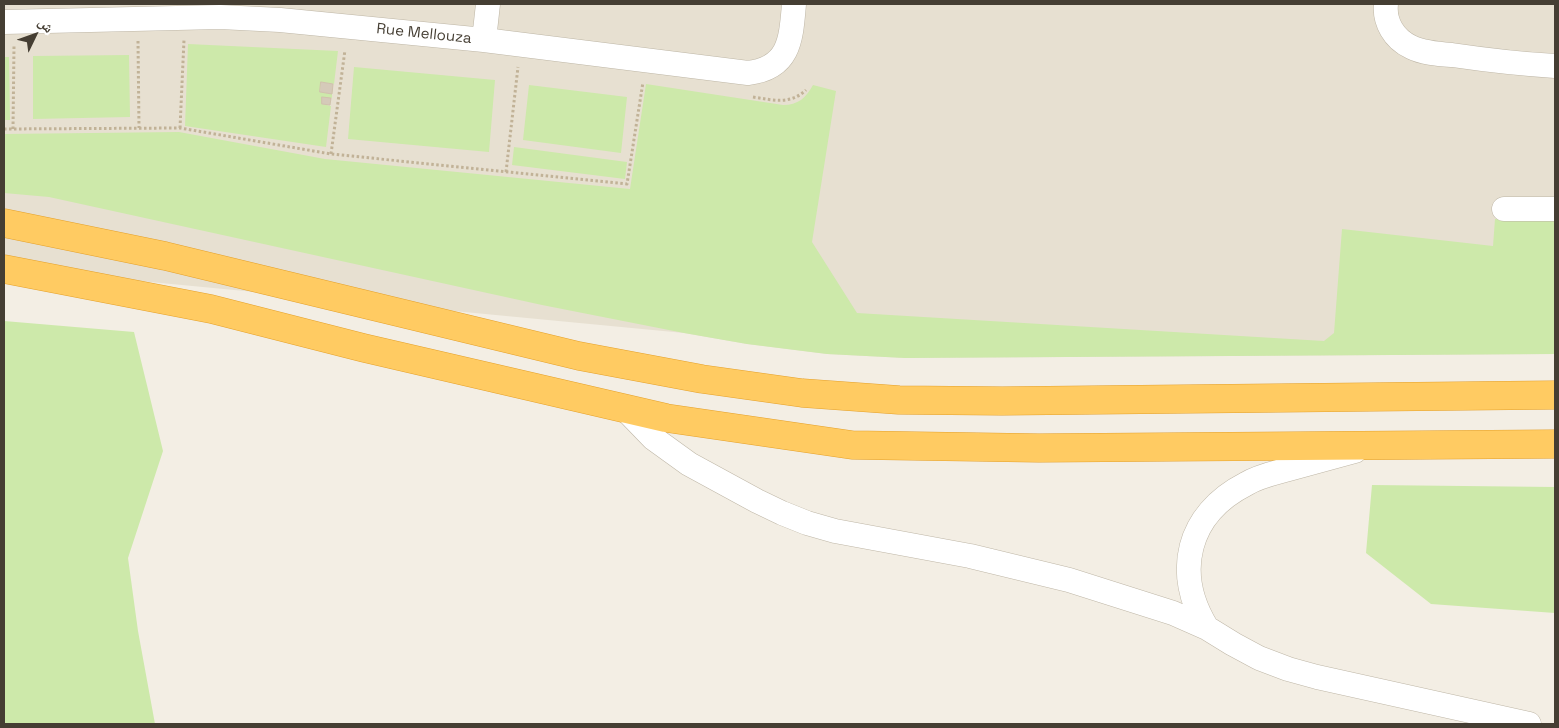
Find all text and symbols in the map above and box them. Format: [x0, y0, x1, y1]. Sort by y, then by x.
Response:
north arrow [10, 10, 60, 60]
text: ش [34, 13, 58, 37]
street label: Rue Mellouza [376, 20, 472, 48]

